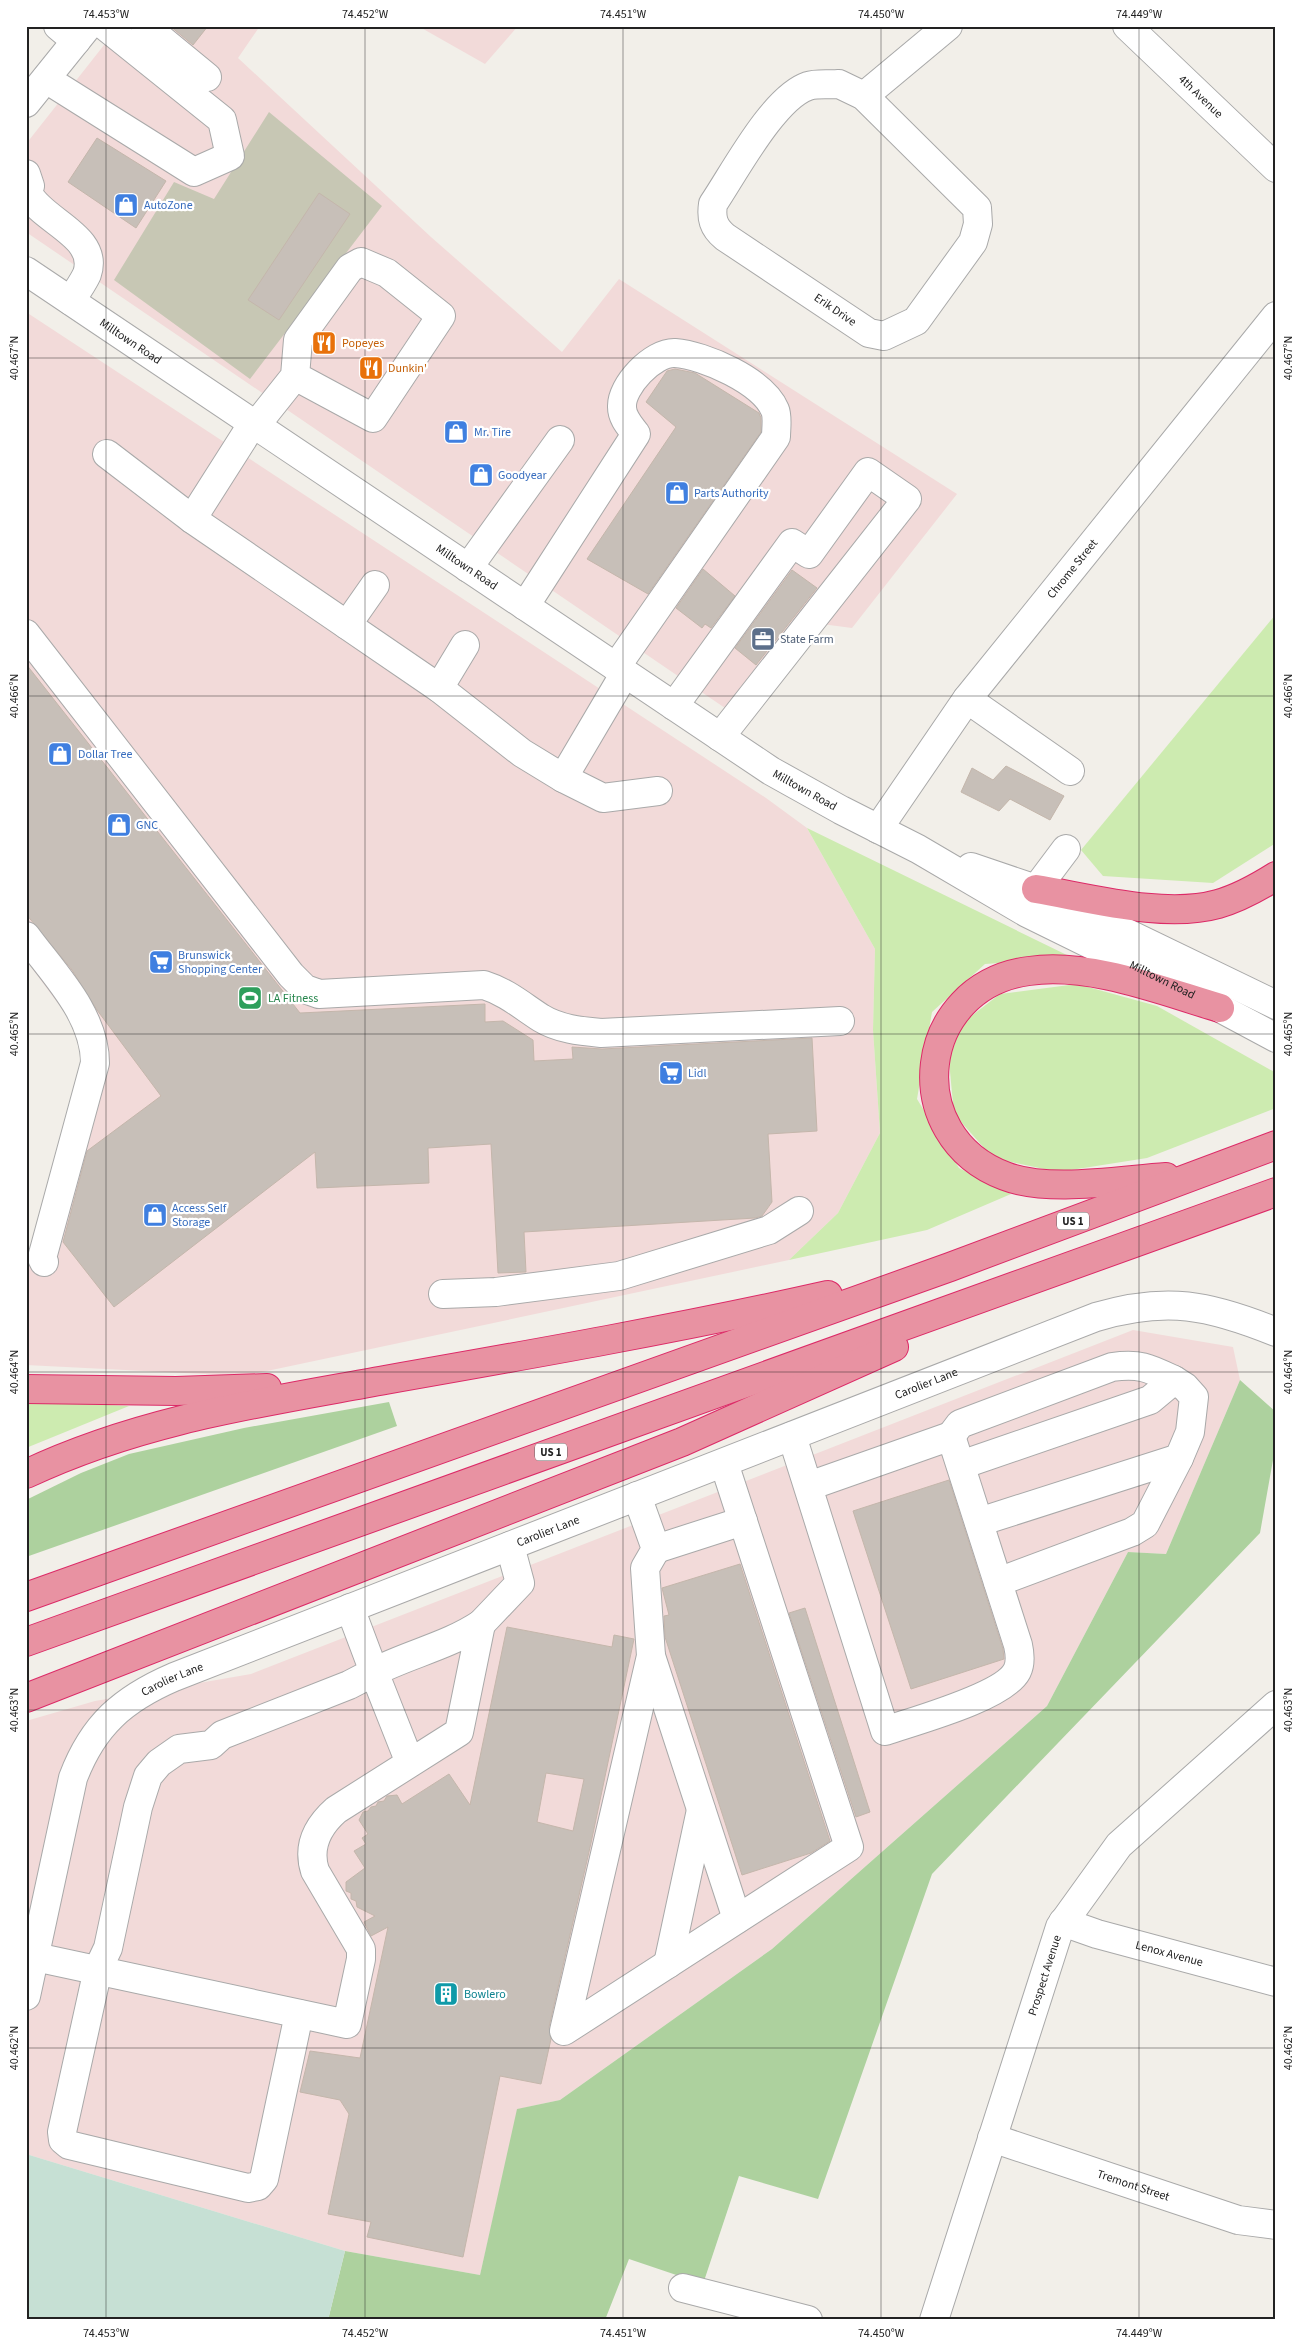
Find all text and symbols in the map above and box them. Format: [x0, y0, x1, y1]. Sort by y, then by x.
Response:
text: 74.453°W [83, 6, 130, 23]
text: 74.452°W [342, 6, 389, 23]
text: 74.451°W [600, 6, 647, 23]
text: 74.450°W [858, 6, 905, 23]
text: 74.449°W [1116, 6, 1163, 23]
street label: 4th Avenue [1175, 71, 1227, 122]
shop icon: AutoZone [113, 192, 139, 218]
place label: AutoZone [144, 197, 193, 214]
street label: Erik Drive [810, 290, 860, 330]
street label: Milltown Road [96, 314, 165, 368]
restaurant icon: Popeyes [311, 330, 337, 356]
place label: Popeyes [342, 335, 384, 352]
text: 40.467°N [6, 336, 23, 380]
text: 40.467°N [1280, 336, 1297, 380]
restaurant icon: Dunkin' [358, 355, 384, 381]
place label: Dunkin' [388, 360, 427, 377]
shop icon: Mr. Tire [443, 419, 469, 445]
place label: Mr. Tire [474, 424, 511, 441]
shop icon: Goodyear [468, 462, 494, 488]
place label: Goodyear [498, 467, 547, 484]
shop icon: Parts Authority [664, 480, 690, 506]
place label: Parts Authority [694, 485, 769, 502]
street label: Chrome Street [1043, 535, 1101, 602]
street label: Milltown Road [432, 540, 501, 594]
office icon: State Farm [750, 626, 776, 652]
place label: State Farm [780, 631, 834, 648]
text: 40.466°N [6, 674, 23, 718]
text: 40.466°N [1280, 674, 1297, 718]
shop icon: Dollar Tree [47, 741, 73, 767]
place label: Dollar Tree [78, 746, 132, 763]
street label: Milltown Road [769, 765, 840, 815]
shop icon: GNC [106, 812, 132, 838]
place label: GNC [136, 817, 158, 834]
place label: Brunswick Shopping Center [178, 947, 263, 978]
supermarket icon: Brunswick Shopping Center [148, 949, 174, 975]
street label: Milltown Road [1127, 956, 1198, 1003]
sports icon: LA Fitness [237, 985, 263, 1011]
place label: LA Fitness [268, 990, 318, 1007]
text: 40.465°N [6, 1012, 23, 1056]
text: 40.465°N [1280, 1012, 1297, 1056]
supermarket icon: Lidl [658, 1060, 684, 1086]
place label: Lidl [688, 1065, 707, 1082]
place label: Access Self Storage [172, 1200, 227, 1231]
shop icon: Access Self Storage [142, 1202, 168, 1228]
road number: US 1 [1057, 1212, 1089, 1230]
text: 40.464°N [6, 1350, 23, 1394]
text: 40.464°N [1280, 1350, 1297, 1394]
street label: Carolier Lane [892, 1363, 960, 1403]
road number: US 1 [535, 1444, 567, 1460]
street label: Carolier Lane [514, 1511, 582, 1551]
street label: Carolier Lane [138, 1658, 206, 1700]
text: 40.463°N [6, 1688, 23, 1732]
text: 40.463°N [1280, 1688, 1297, 1732]
street label: Prospect Avenue [1024, 1933, 1065, 2018]
street label: Lenox Avenue [1134, 1936, 1205, 1971]
building icon: Bowlero [433, 1981, 459, 2007]
place label: Bowlero [464, 1986, 506, 2003]
text: 40.462°N [6, 2026, 23, 2070]
text: 40.462°N [1280, 2026, 1297, 2070]
street label: Tremont Street [1095, 2165, 1172, 2205]
text: 74.453°W [83, 2325, 130, 2342]
text: 74.452°W [342, 2325, 389, 2342]
text: 74.451°W [600, 2325, 647, 2342]
text: 74.450°W [858, 2325, 905, 2342]
text: 74.449°W [1116, 2325, 1163, 2342]

